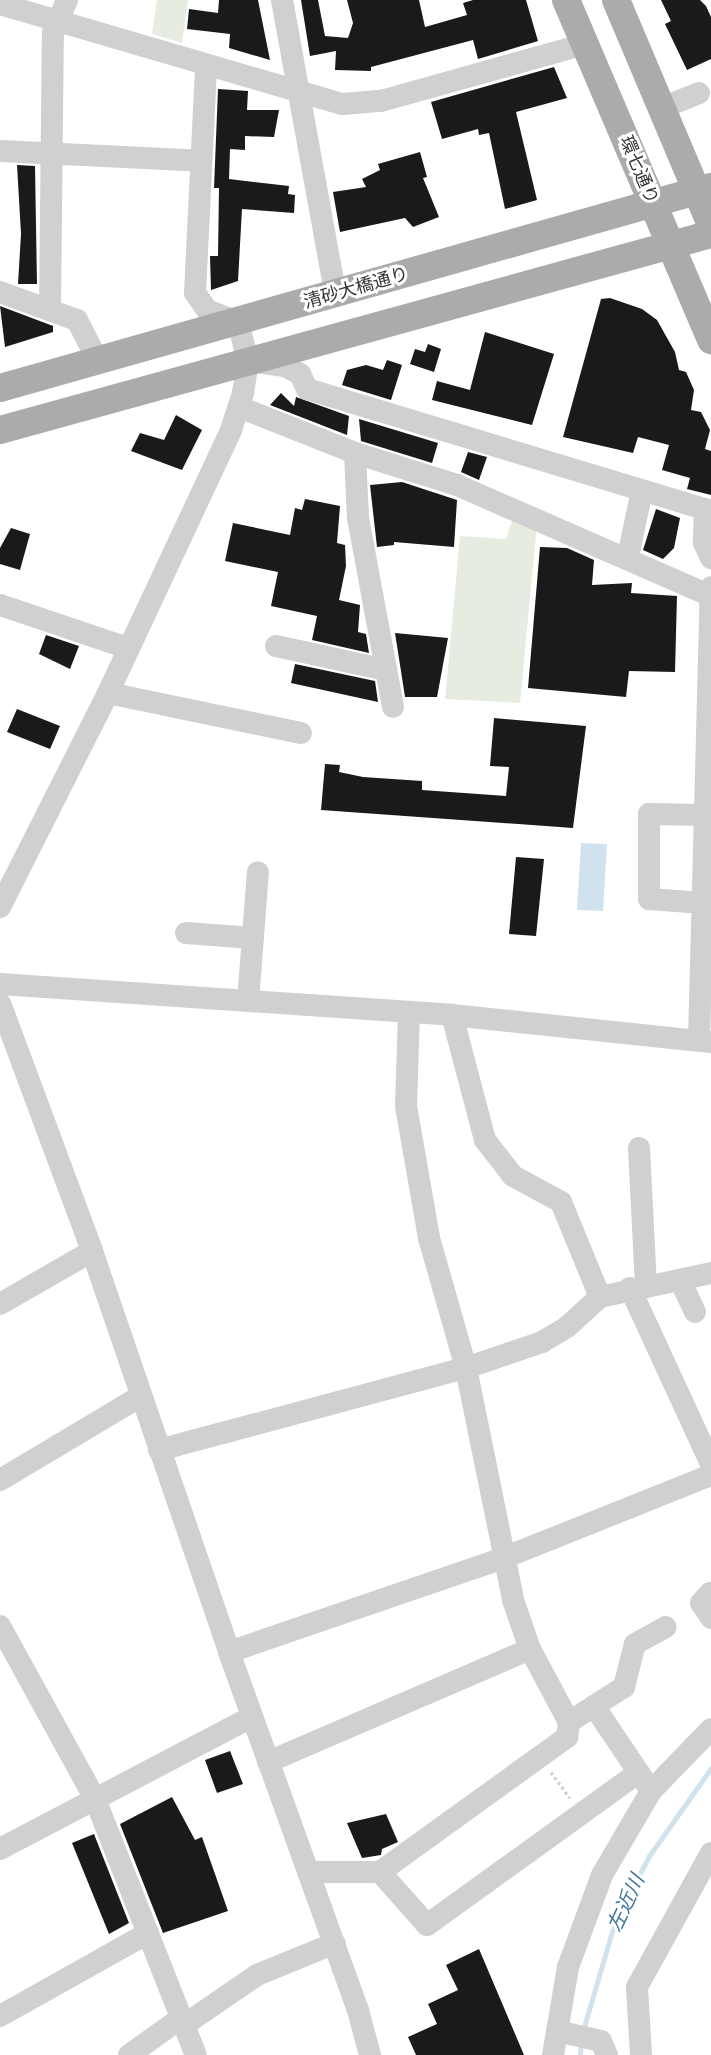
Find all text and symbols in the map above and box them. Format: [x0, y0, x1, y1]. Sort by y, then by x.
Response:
street label: 環七通り [615, 133, 663, 207]
street label: 清砂大橋通り [301, 263, 411, 313]
water label: 左近川 [602, 1871, 650, 1935]

